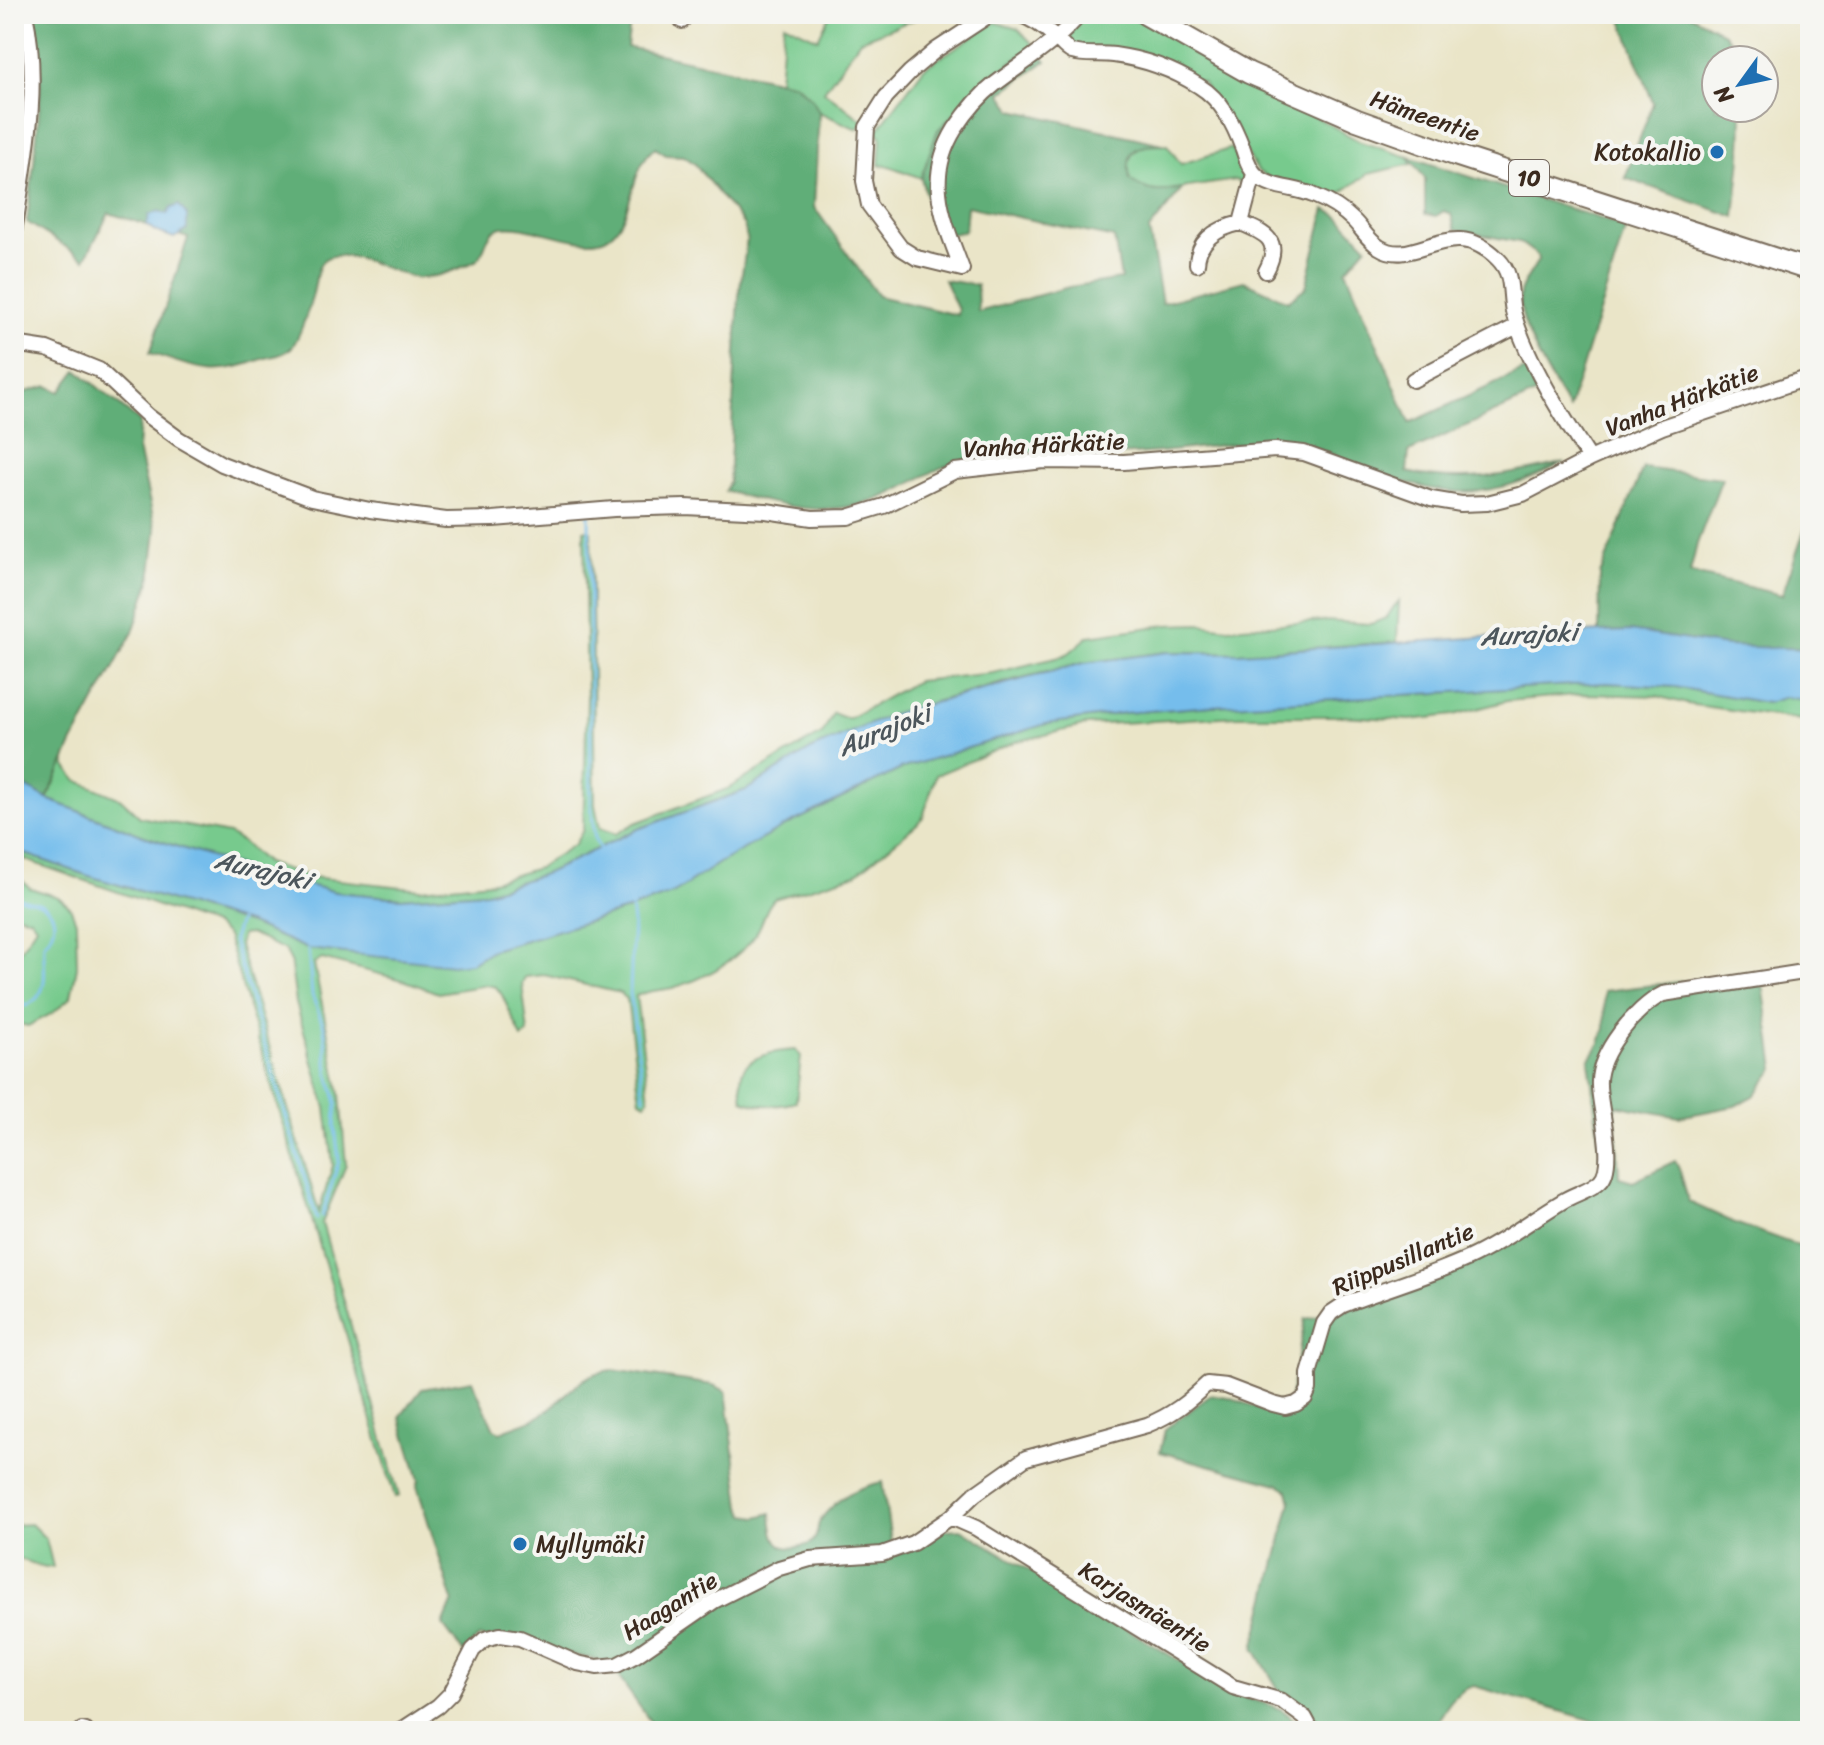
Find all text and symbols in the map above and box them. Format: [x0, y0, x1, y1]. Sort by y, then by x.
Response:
north arrow [1700, 44, 1780, 124]
text: N [1703, 77, 1745, 112]
street label: Hämeentie [1364, 78, 1486, 154]
place label: Kotokallio [1594, 131, 1701, 173]
marker: Kotokallio [1708, 143, 1726, 161]
road number: 10 [1509, 160, 1549, 196]
street label: Vanha Härkätie [1599, 351, 1765, 449]
street label: Vanha Härkätie [962, 420, 1126, 470]
water label: Aurajoki [1478, 608, 1583, 660]
water label: Aurajoki [829, 689, 942, 770]
water label: Aurajoki [210, 836, 320, 904]
street label: Riippusillantie [1325, 1210, 1481, 1308]
place label: Myllymäki [536, 1523, 645, 1565]
marker: Myllymäki [511, 1535, 529, 1553]
street label: Karjasmäentie [1070, 1550, 1220, 1664]
street label: Haagantie [614, 1560, 726, 1652]

